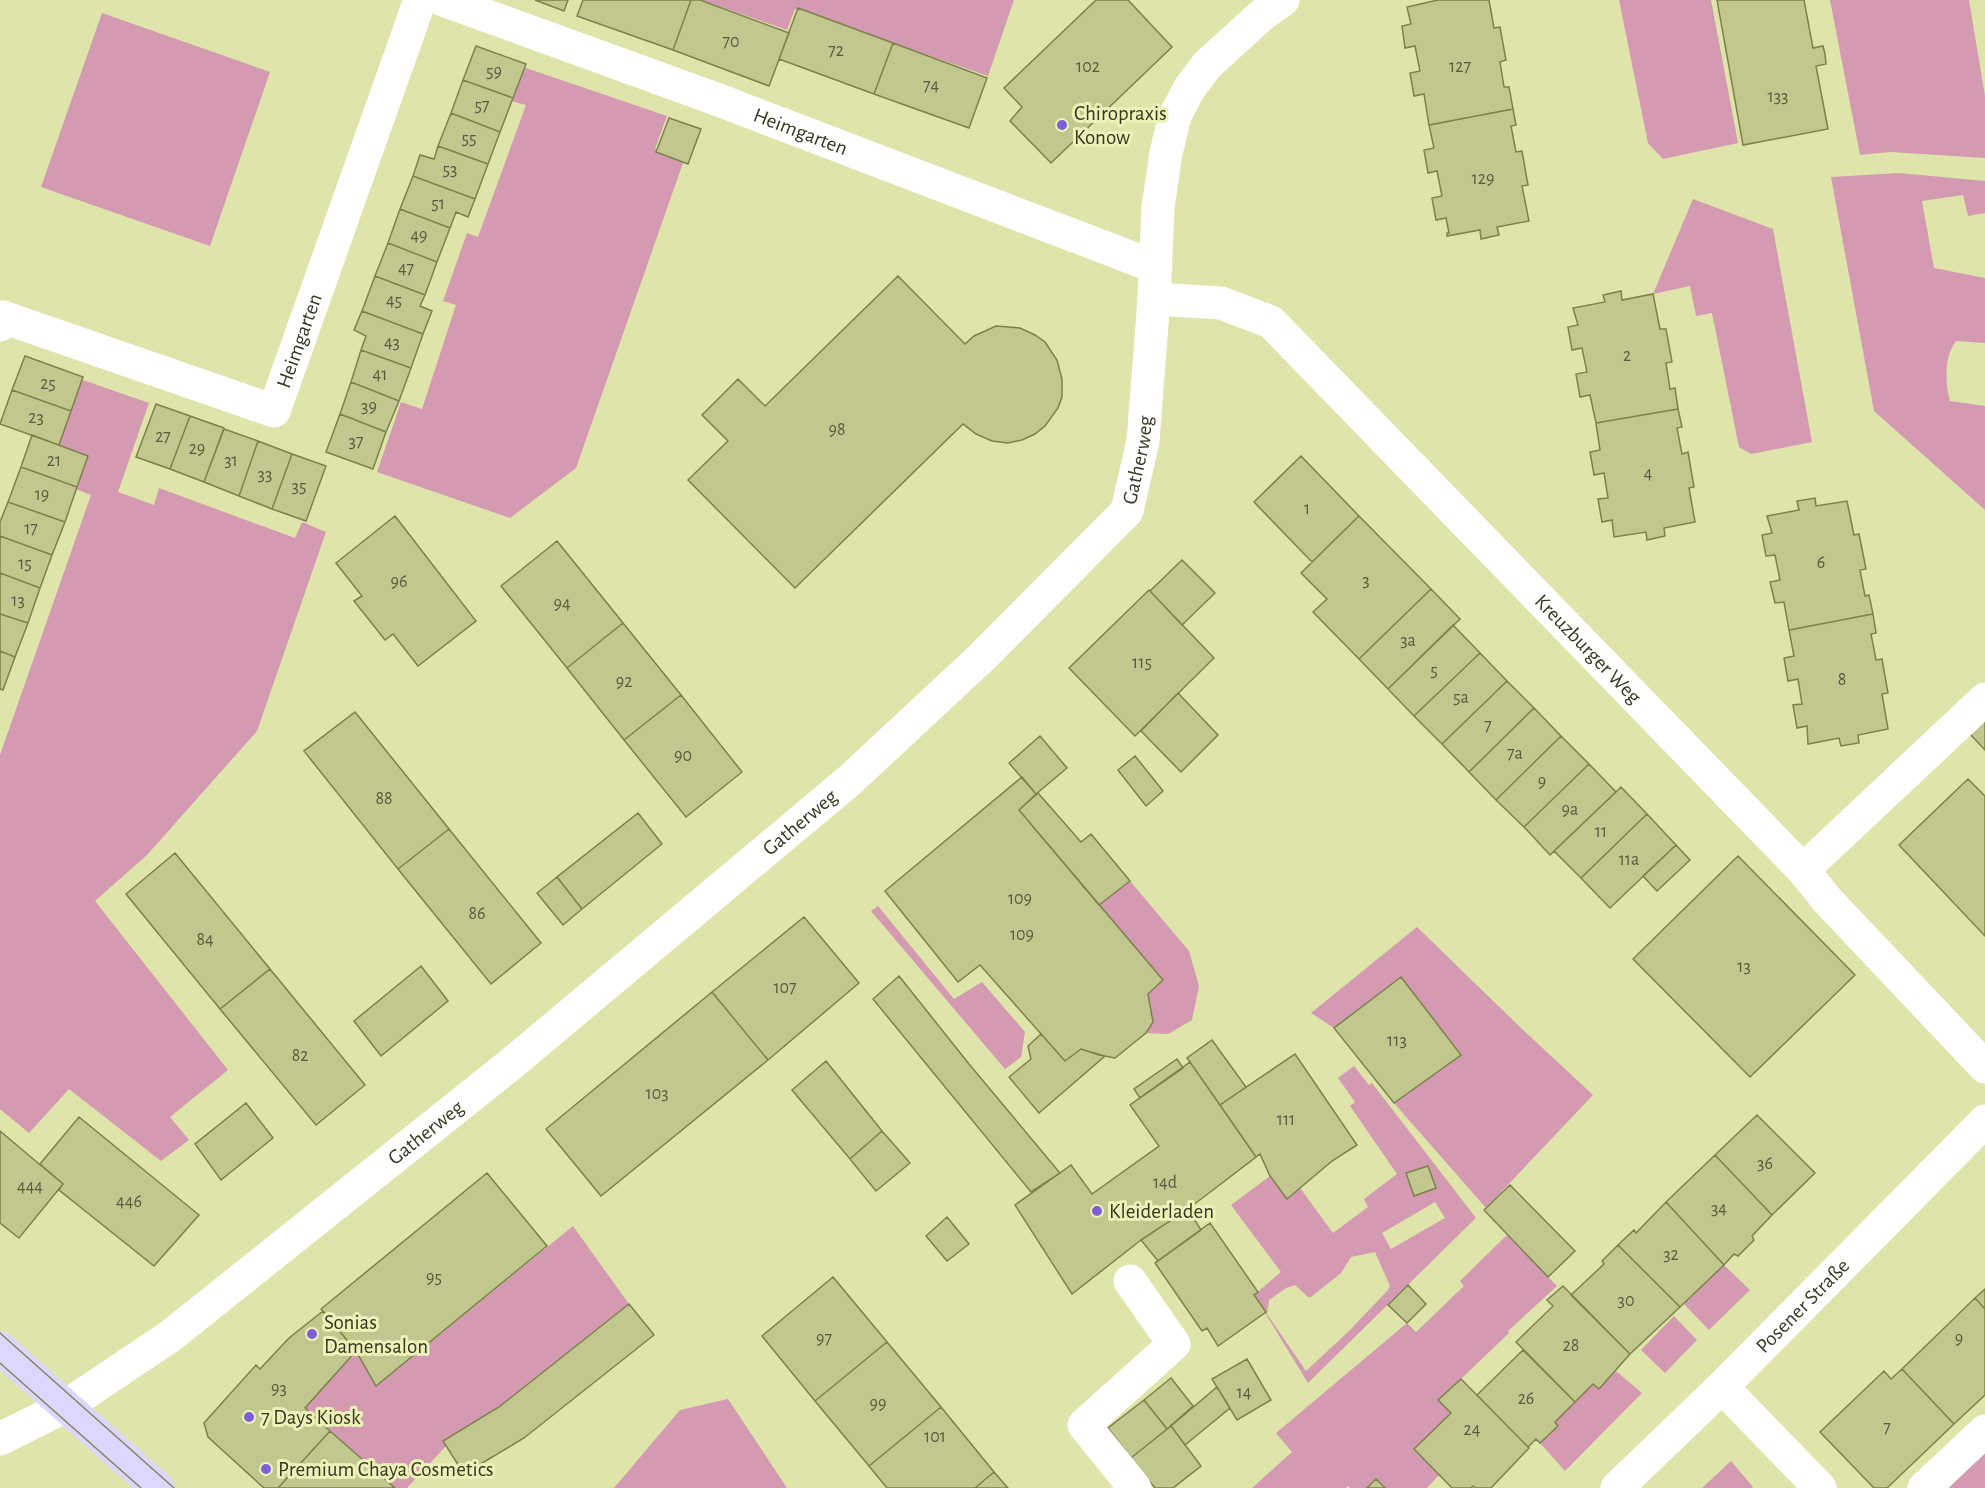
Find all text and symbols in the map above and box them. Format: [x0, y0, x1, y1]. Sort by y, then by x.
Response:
house number: 70 [722, 33, 740, 51]
house number: 72 [828, 42, 844, 60]
house number: 102 [1076, 58, 1100, 76]
house number: 127 [1449, 58, 1471, 76]
house number: 59 [486, 63, 502, 81]
house number: 74 [923, 77, 939, 95]
house number: 133 [1767, 88, 1789, 106]
house number: 57 [474, 97, 490, 115]
place label: Chiropraxis Konow [1074, 103, 1167, 148]
street label: Heimgarten [751, 104, 851, 159]
marker: Chiropraxis Konow [1055, 118, 1069, 132]
house number: 55 [461, 130, 477, 148]
house number: 53 [443, 161, 457, 179]
house number: 129 [1472, 170, 1494, 188]
house number: 51 [431, 195, 445, 213]
house number: 49 [410, 227, 428, 245]
house number: 47 [398, 260, 414, 278]
street label: Heimgarten [273, 291, 325, 391]
house number: 45 [386, 292, 402, 310]
house number: 43 [384, 334, 400, 352]
house number: 2 [1623, 347, 1631, 365]
house number: 41 [373, 366, 387, 384]
house number: 25 [40, 375, 56, 393]
house number: 39 [361, 398, 377, 416]
house number: 23 [28, 409, 44, 427]
street label: Gatherweg [1118, 414, 1155, 506]
house number: 98 [829, 421, 846, 439]
house number: 27 [155, 428, 171, 446]
house number: 37 [349, 433, 363, 451]
house number: 29 [189, 440, 205, 458]
house number: 21 [47, 452, 61, 470]
house number: 31 [224, 452, 238, 470]
house number: 4 [1644, 465, 1653, 483]
house number: 33 [258, 466, 272, 484]
house number: 35 [292, 478, 306, 496]
house number: 19 [35, 486, 49, 504]
house number: 1 [1304, 500, 1310, 518]
house number: 17 [24, 520, 38, 538]
house number: 6 [1817, 554, 1825, 572]
house number: 15 [18, 555, 32, 573]
house number: 3 [1362, 572, 1370, 590]
house number: 96 [391, 573, 407, 591]
street label: Kreuzburger Weg [1531, 590, 1646, 708]
house number: 13 [11, 592, 25, 610]
house number: 94 [553, 595, 571, 613]
house number: 3a [1400, 632, 1416, 650]
house number: 115 [1132, 654, 1152, 672]
house number: 5 [1430, 662, 1438, 680]
house number: 8 [1838, 671, 1846, 689]
house number: 92 [616, 673, 632, 691]
house number: 5a [1453, 689, 1469, 707]
house number: 7 [1484, 717, 1492, 735]
house number: 7a [1507, 745, 1523, 763]
house number: 90 [674, 747, 692, 765]
house number: 9 [1538, 773, 1546, 791]
street label: Gatherweg [758, 785, 842, 859]
house number: 88 [375, 790, 393, 808]
house number: 9a [1562, 801, 1578, 819]
house number: 11 [1595, 823, 1607, 841]
house number: 11a [1619, 851, 1639, 869]
house number: 109 [1008, 890, 1032, 908]
house number: 86 [469, 905, 486, 923]
house number: 109 [1010, 926, 1034, 944]
house number: 84 [196, 931, 214, 949]
house number: 13 [1737, 958, 1751, 976]
house number: 107 [773, 979, 797, 997]
house number: 113 [1387, 1032, 1407, 1050]
house number: 82 [292, 1047, 308, 1065]
house number: 103 [645, 1085, 669, 1103]
street label: Gatherweg [384, 1095, 468, 1169]
house number: 111 [1277, 1111, 1295, 1129]
house number: 36 [1757, 1155, 1773, 1173]
house number: 14d [1153, 1174, 1177, 1192]
house number: 444 [17, 1178, 43, 1196]
house number: 446 [116, 1193, 142, 1211]
house number: 34 [1711, 1200, 1727, 1218]
place label: Kleiderladen [1109, 1201, 1214, 1222]
marker: Kleiderladen [1090, 1204, 1104, 1218]
house number: 32 [1663, 1246, 1679, 1264]
street label: Posener Straße [1752, 1255, 1853, 1357]
house number: 95 [426, 1269, 442, 1287]
house number: 30 [1618, 1292, 1634, 1310]
place label: Sonias Damensalon [324, 1312, 428, 1357]
marker: Sonias Damensalon [305, 1327, 319, 1341]
house number: 97 [816, 1330, 832, 1348]
house number: 9 [1955, 1330, 1963, 1348]
house number: 28 [1563, 1337, 1579, 1355]
house number: 93 [271, 1380, 287, 1398]
house number: 14 [1237, 1384, 1252, 1402]
house number: 26 [1518, 1390, 1534, 1408]
house number: 99 [870, 1395, 886, 1413]
place label: 7 Days Kiosk [261, 1407, 361, 1428]
marker: 7 Days Kiosk [242, 1410, 256, 1424]
house number: 7 [1883, 1419, 1891, 1437]
house number: 24 [1464, 1421, 1481, 1439]
house number: 101 [924, 1428, 946, 1446]
place label: Premium Chaya Cosmetics [278, 1459, 493, 1480]
marker: Premium Chaya Cosmetics [259, 1462, 273, 1476]

